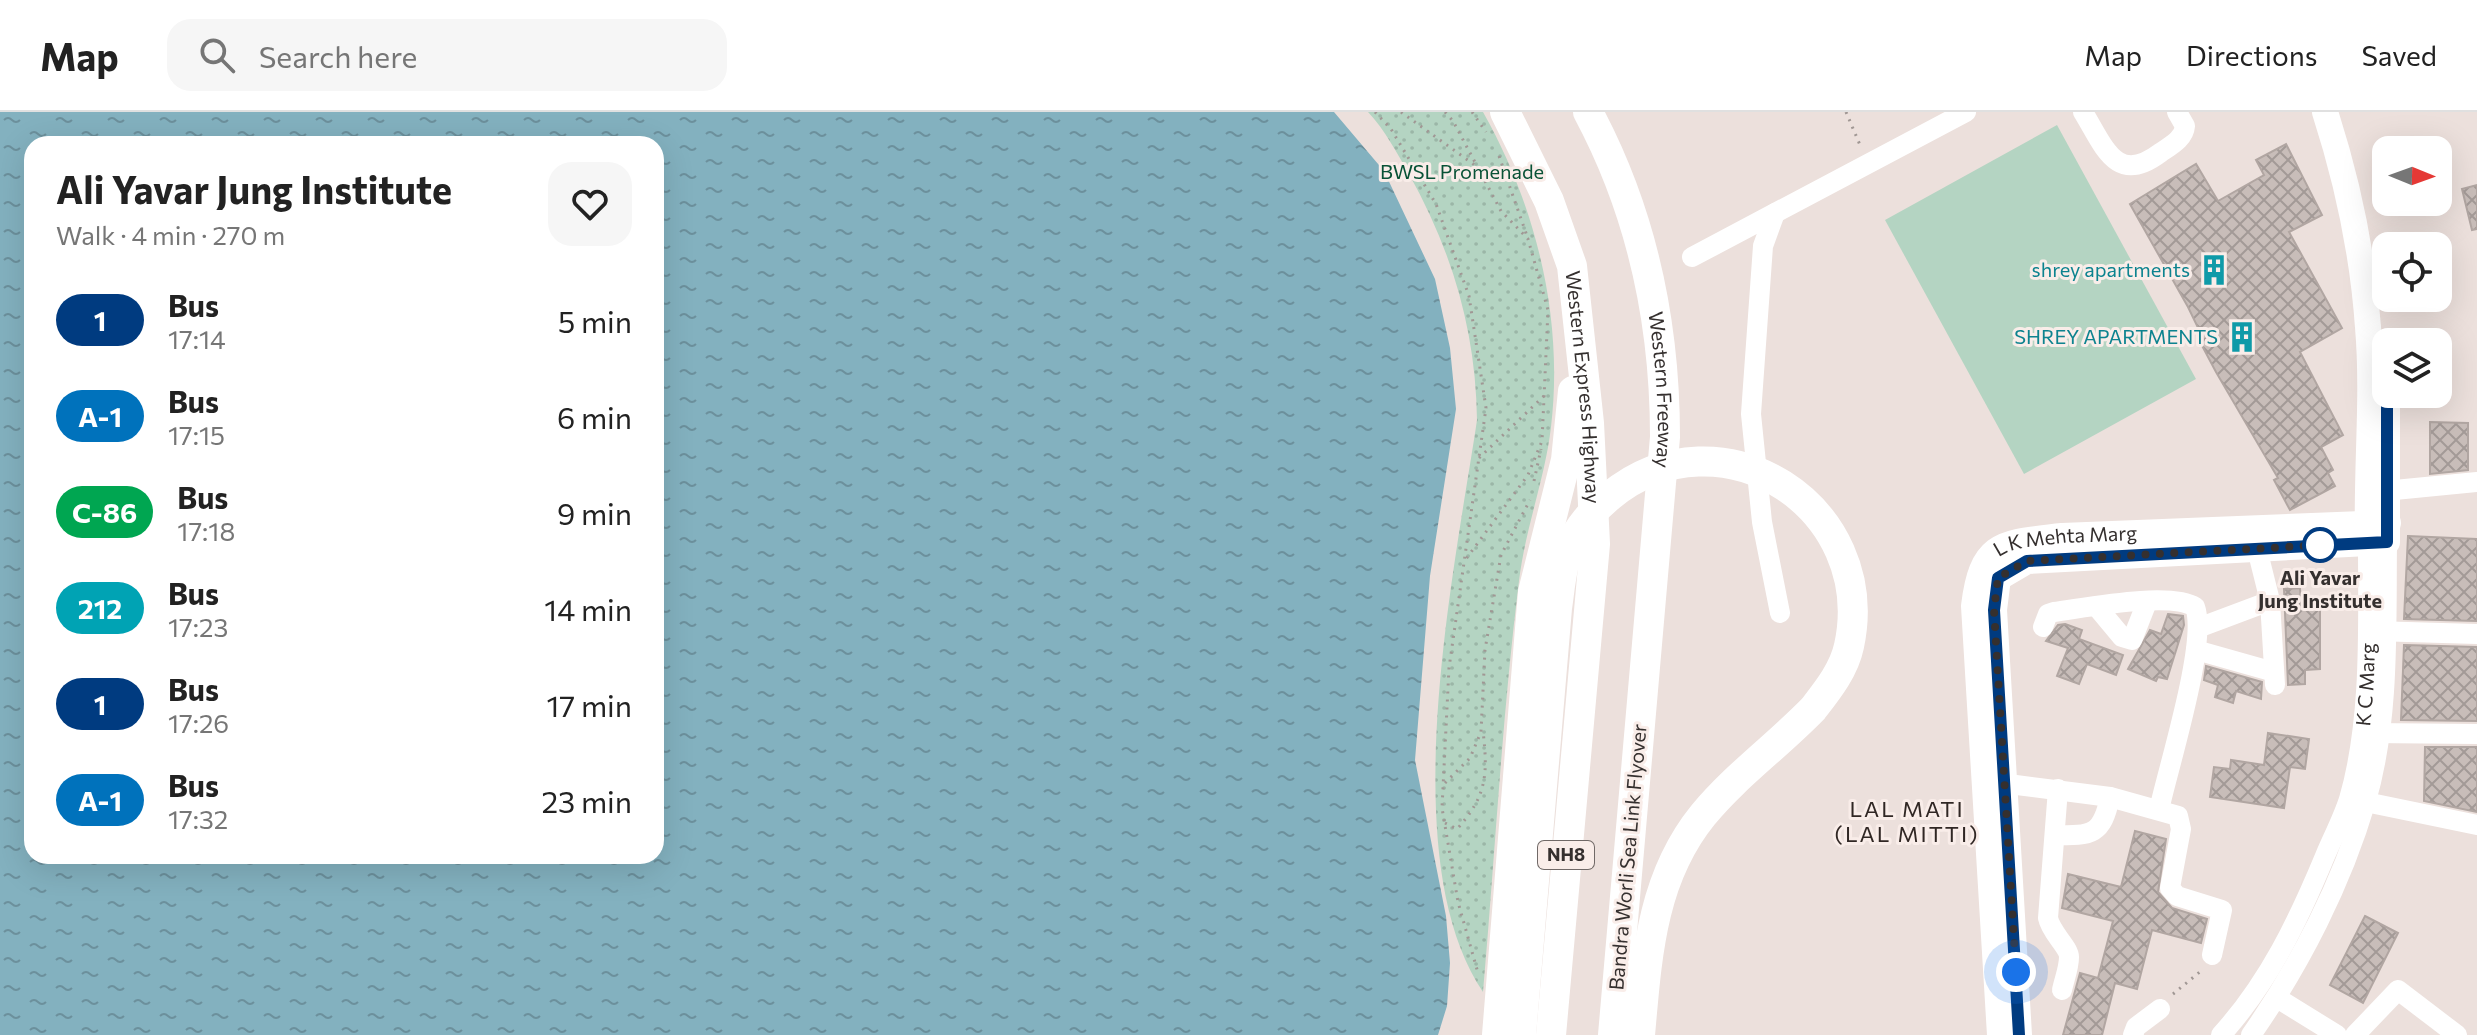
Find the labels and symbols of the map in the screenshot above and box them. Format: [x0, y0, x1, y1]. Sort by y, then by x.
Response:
north arrow [2372, 136, 2452, 216]
park label: BWSL Promenade [1380, 159, 1544, 183]
building icon: shrey apartments [2197, 253, 2231, 287]
place label: shrey apartments [2032, 257, 2190, 281]
street label: Western Express Highway [1562, 269, 1606, 504]
street label: Western Freeway [1644, 310, 1678, 469]
building icon: SHREY APARTMENTS [2225, 320, 2259, 354]
place label: SHREY APARTMENTS [2014, 324, 2218, 348]
street label: L K Mehta Marg [1988, 520, 2138, 561]
marker: Ali Yavar Jung Institute [2303, 528, 2337, 562]
place label: Ali Yavar Jung Institute [2258, 565, 2382, 612]
street label: K C Marg [2350, 643, 2379, 727]
street label: Bandra Worli Sea Link Flyover [1603, 723, 1651, 991]
district label: LAL MATI (LAL MITTI) [1834, 795, 1980, 847]
road number: NH8 [1538, 841, 1594, 869]
your location [1996, 952, 2036, 992]

